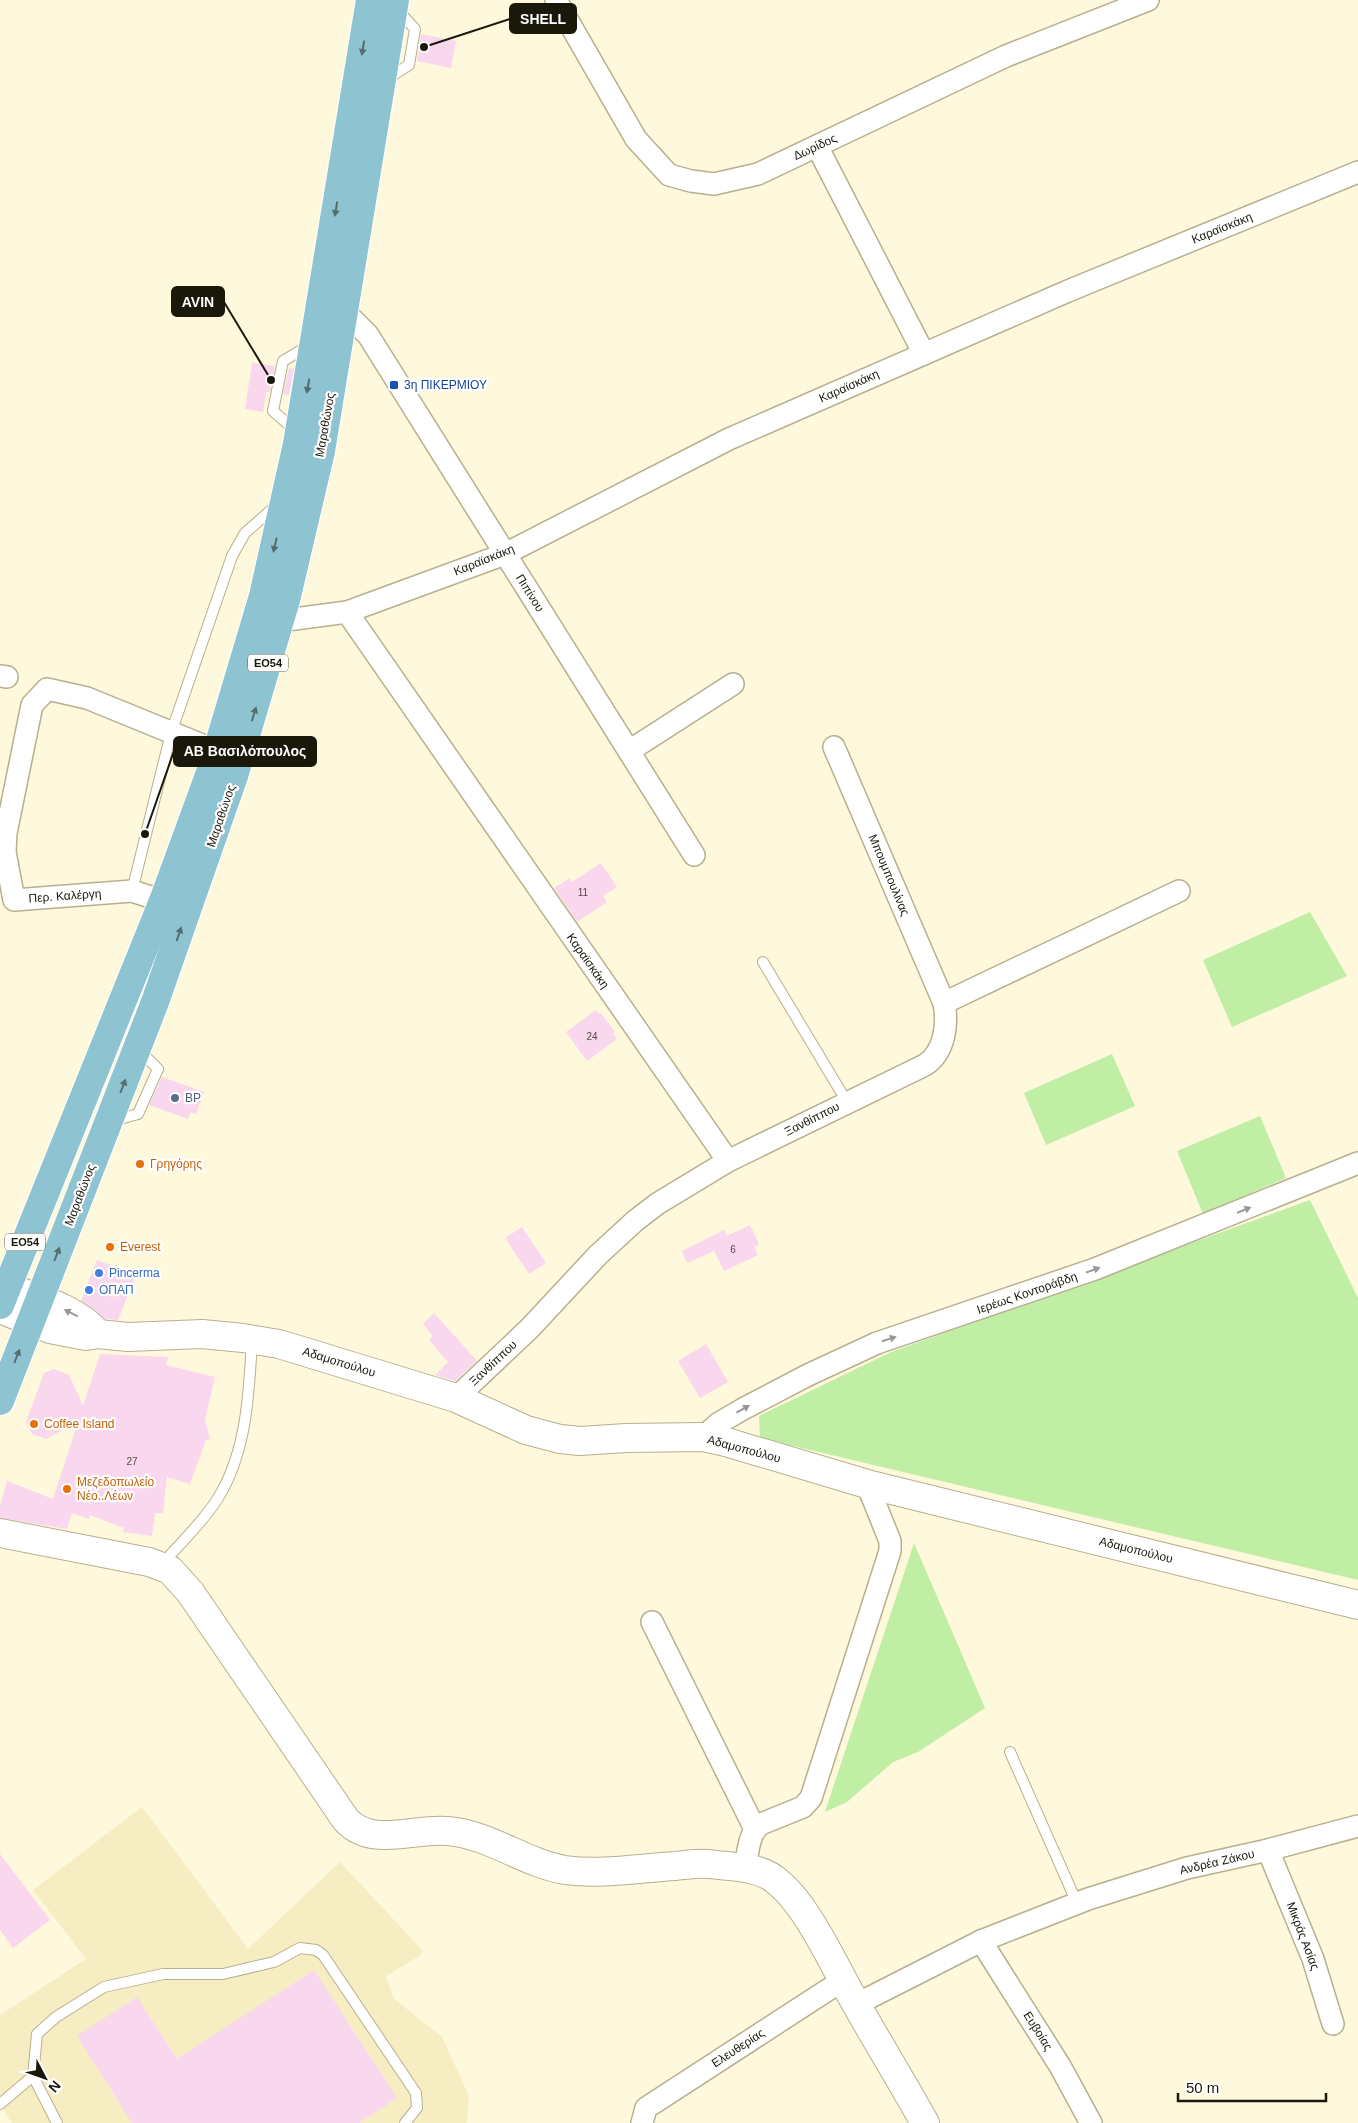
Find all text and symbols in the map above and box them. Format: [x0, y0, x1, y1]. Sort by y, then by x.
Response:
callout: SHELL [510, 4, 576, 33]
text: SHELL [520, 11, 566, 27]
one-way arrow [359, 41, 367, 57]
street label: Δωρίδος [791, 131, 839, 163]
one-way arrow [332, 201, 340, 217]
street label: Καραϊσκάκη [1190, 210, 1254, 246]
callout: AVIN [172, 287, 224, 316]
text: AVIN [182, 294, 214, 310]
street label: Καραϊσκάκη [817, 367, 881, 405]
place label: 3η ΠΙΚΕΡΜΙΟΥ [404, 378, 487, 392]
one-way arrow [303, 379, 311, 395]
marker: 3η ΠΙΚΕΡΜΙΟΥ [388, 379, 400, 391]
street label: Μαραθώνος [312, 391, 338, 458]
one-way arrow [271, 538, 279, 553]
street label: Καραϊσκάκη [452, 542, 516, 578]
street label: Πιπίνου [513, 572, 547, 614]
road number: ΕΟ54 [248, 654, 288, 671]
one-way arrow [250, 706, 258, 721]
callout: ΑΒ Βασιλόπουλος [174, 737, 316, 766]
text: ΑΒ Βασιλόπουλος [184, 743, 306, 759]
street label: Μαραθώνος [204, 783, 238, 849]
street label: Μπουμπουλίνας [866, 832, 913, 918]
street label: Περ. Καλέργη [28, 886, 102, 906]
house number: 11 [578, 887, 589, 898]
one-way arrow [175, 926, 183, 941]
street label: Καραϊσκάκη [564, 931, 612, 991]
house number: 24 [586, 1031, 598, 1042]
one-way arrow [119, 1078, 127, 1093]
place label: BP [185, 1091, 201, 1105]
marker: BP [169, 1092, 181, 1104]
street label: Ξανθίππου [782, 1099, 842, 1139]
place label: Γρηγόρης [150, 1157, 202, 1171]
marker: Γρηγόρης [134, 1158, 146, 1170]
street label: Μαραθώνος [62, 1162, 98, 1228]
one-way arrow [1237, 1206, 1252, 1214]
road number: ΕΟ54 [5, 1234, 45, 1250]
place label: Everest [120, 1240, 161, 1254]
marker: Everest [104, 1241, 116, 1253]
house number: 6 [730, 1244, 736, 1255]
one-way arrow [54, 1247, 62, 1261]
place label: Pincerma [109, 1266, 160, 1280]
one-way arrow [1086, 1266, 1101, 1274]
marker: Pincerma [93, 1267, 105, 1279]
street label: Ιερέως Κοντοράβδη [975, 1269, 1079, 1317]
place label: ΟΠΑΠ [99, 1283, 134, 1297]
marker: ΟΠΑΠ [83, 1284, 95, 1296]
one-way arrow [64, 1309, 79, 1317]
one-way arrow [882, 1334, 897, 1342]
street label: Ξανθίππου [466, 1338, 520, 1388]
street label: Αδαμοπούλου [301, 1344, 377, 1380]
one-way arrow [14, 1349, 22, 1364]
one-way arrow [736, 1405, 750, 1414]
place label: Coffee Island [44, 1417, 115, 1431]
marker: Coffee Island [28, 1418, 40, 1430]
street label: Αδαμοπούλου [706, 1432, 782, 1466]
house number: 27 [126, 1456, 138, 1467]
place label: Μεζεδοπωλείο Νέο..Λέων [77, 1475, 154, 1503]
marker: Μεζεδοπωλείο Νέο..Λέων [61, 1483, 73, 1495]
street label: Αδαμοπούλου [1098, 1534, 1174, 1566]
street label: Ανδρέα Ζάκου [1178, 1847, 1256, 1877]
street label: Μικράς Ασίας [1284, 1900, 1322, 1972]
street label: Ευβοίας [1021, 2009, 1056, 2053]
street label: Ελευθερίας [709, 2026, 767, 2070]
north arrow [20, 2053, 70, 2103]
scale bar [1178, 2070, 1326, 2102]
text: N [45, 2077, 64, 2096]
text: 50 m [1186, 2079, 1219, 2096]

